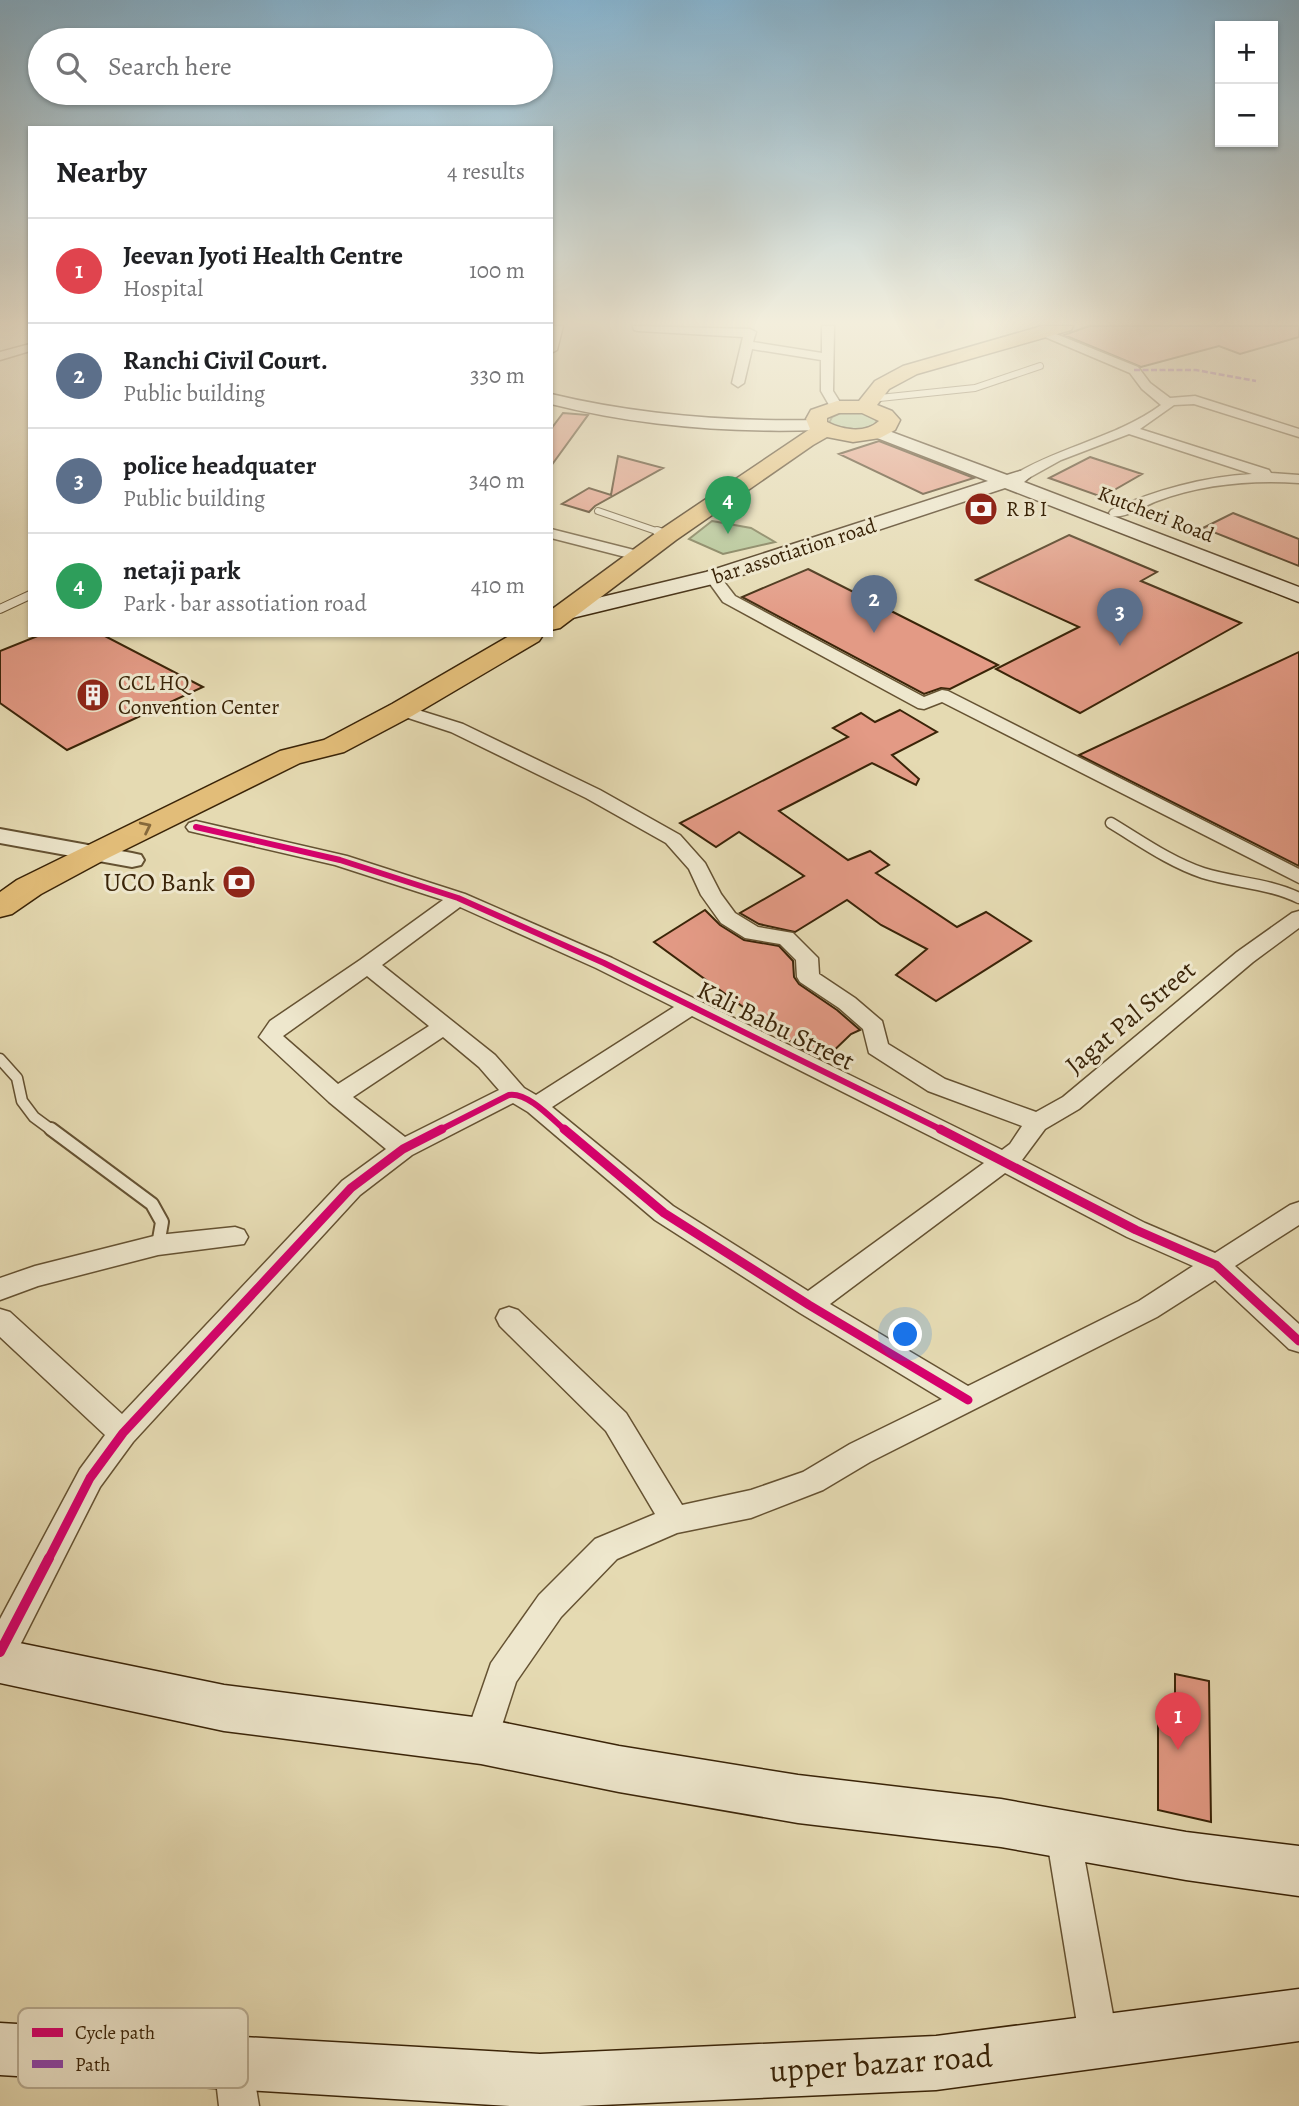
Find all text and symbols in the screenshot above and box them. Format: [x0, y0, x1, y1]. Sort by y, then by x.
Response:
map controls [1215, 21, 1278, 147]
button: + [1215, 21, 1278, 84]
search box [28, 28, 553, 105]
icon: search [52, 48, 90, 86]
text: Search here [108, 49, 232, 84]
button: − [1215, 84, 1278, 147]
text: Nearby [56, 152, 147, 192]
text: 4 results [447, 156, 525, 187]
text: Jeevan Jyoti Health Centre [123, 238, 403, 273]
text: 1 [75, 255, 83, 286]
text: 100 m [469, 255, 525, 286]
text: Hospital [123, 273, 203, 304]
text: Ranchi Civil Court. [123, 343, 328, 378]
text: 2 [73, 360, 85, 391]
text: 330 m [470, 360, 525, 391]
text: Public building [123, 378, 265, 409]
text: police headquater [123, 448, 316, 483]
text: 3 [74, 465, 84, 496]
text: 340 m [469, 465, 525, 496]
pin: 4 [705, 476, 751, 534]
street label: Kutcheri Road [1094, 479, 1219, 549]
text: Public building [123, 483, 265, 514]
bank icon: R B I [962, 490, 1000, 528]
place label: R B I [1006, 495, 1047, 523]
street label: bar assotiation road [708, 511, 880, 591]
text: netaji park [123, 553, 240, 588]
text: 4 [74, 570, 84, 601]
text: 410 m [471, 570, 525, 601]
pin: 2 [851, 575, 897, 633]
text: Park · bar assotiation road [123, 588, 367, 619]
pin: 3 [1097, 588, 1143, 646]
place label: CCL HQ Convention Center [118, 669, 279, 721]
building icon: CCL HQ Convention Center [74, 676, 112, 714]
one-way arrow [139, 822, 151, 836]
bank icon: UCO Bank [220, 863, 258, 901]
place label: UCO Bank [103, 865, 215, 900]
street label: Jagat Pal Street [1058, 952, 1203, 1082]
street label: Kali Babu Street [691, 972, 861, 1079]
your location [888, 1317, 922, 1351]
pin: 1 [1155, 1692, 1201, 1750]
legend [18, 2008, 248, 2088]
text: Cycle path [75, 2020, 155, 2046]
street label: upper bazar road [768, 2033, 995, 2093]
text: Path [75, 2052, 110, 2078]

